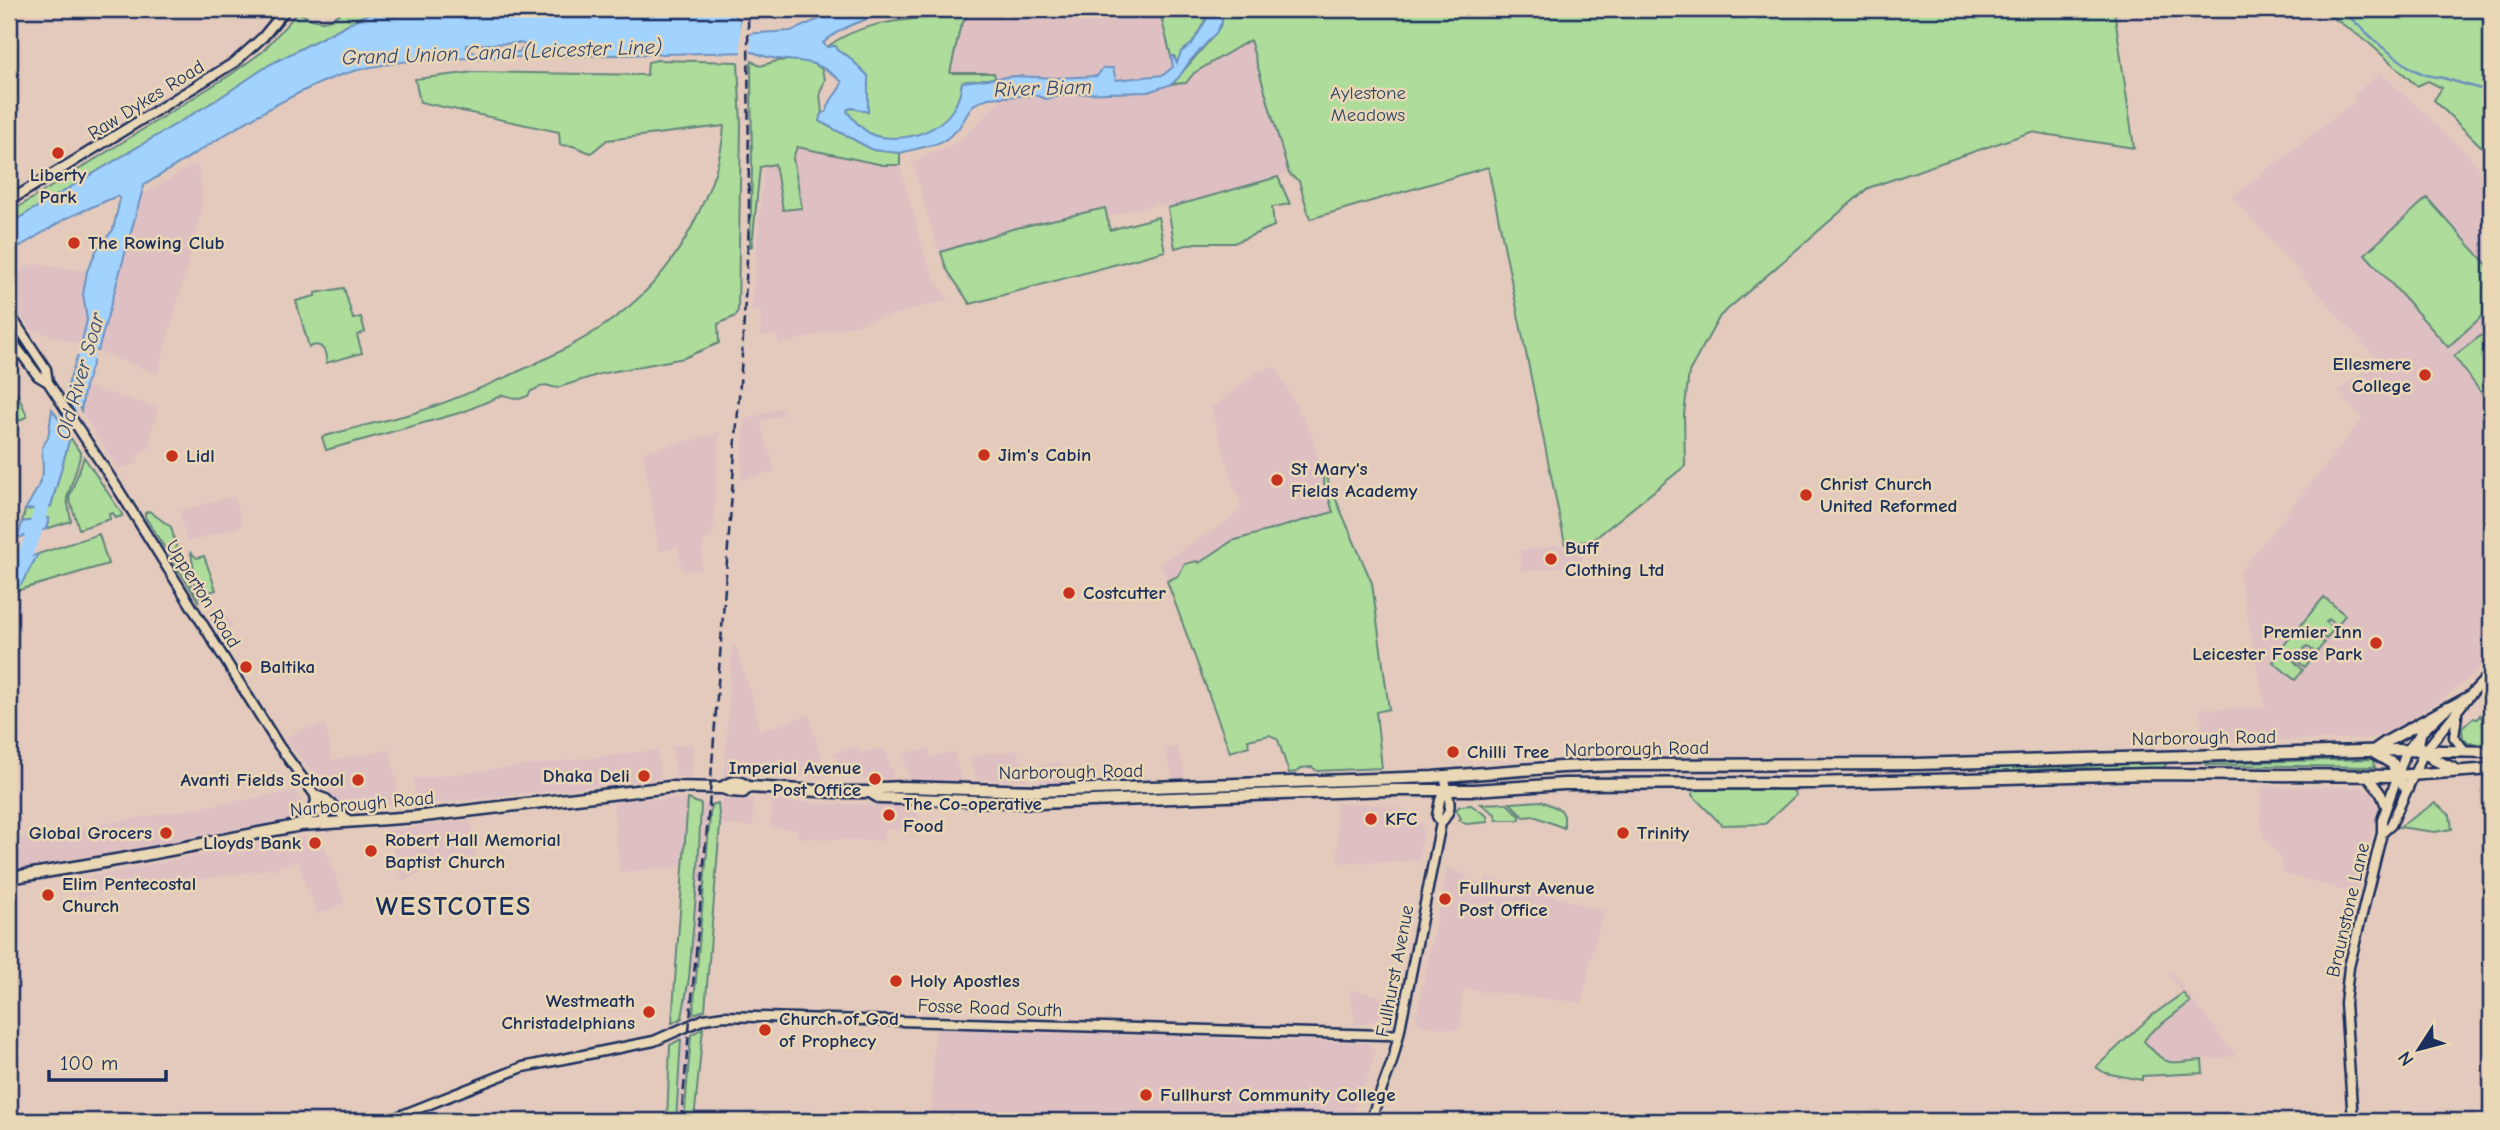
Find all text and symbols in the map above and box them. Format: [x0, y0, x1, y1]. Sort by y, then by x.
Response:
water label: Grand Union Canal (Leicester Line) [341, 34, 663, 70]
street label: Raw Dykes Road [84, 56, 208, 144]
water label: River Biam [994, 74, 1092, 102]
park label: Aylestone Meadows [1330, 82, 1406, 126]
marker: Liberty Park [50, 145, 66, 161]
place label: Liberty Park [30, 164, 86, 208]
place label: The Rowing Club [88, 232, 225, 254]
marker: The Rowing Club [66, 235, 82, 251]
water label: Old River Soar [51, 309, 110, 442]
place label: Ellesmere College [2332, 353, 2411, 397]
marker: Ellesmere College [2417, 367, 2433, 383]
place label: Jim's Cabin [998, 444, 1091, 466]
place label: Lidl [186, 445, 215, 467]
marker: Jim's Cabin [976, 447, 992, 463]
marker: Lidl [164, 448, 180, 464]
place label: St Mary's Fields Academy [1291, 458, 1418, 502]
marker: St Mary's Fields Academy [1269, 472, 1285, 488]
place label: Christ Church United Reformed [1820, 473, 1957, 517]
marker: Christ Church United Reformed [1798, 487, 1814, 503]
street label: Upperton Road [161, 536, 245, 652]
place label: Buff Clothing Ltd [1565, 537, 1664, 581]
marker: Buff Clothing Ltd [1543, 551, 1559, 567]
place label: Costcutter [1083, 582, 1166, 604]
marker: Costcutter [1061, 585, 1077, 601]
place label: Premier Inn Leicester Fosse Park [2192, 621, 2363, 665]
marker: Premier Inn Leicester Fosse Park [2368, 635, 2384, 651]
place label: Baltika [260, 656, 315, 678]
marker: Baltika [238, 659, 254, 675]
street label: Narborough Road [2131, 726, 2277, 750]
street label: Narborough Road [1564, 737, 1710, 761]
place label: Chilli Tree [1467, 741, 1549, 763]
marker: Chilli Tree [1445, 744, 1461, 760]
place label: Imperial Avenue Post Office [729, 757, 861, 801]
street label: Narborough Road [998, 760, 1144, 784]
place label: Dhaka Deli [543, 765, 630, 787]
marker: Dhaka Deli [636, 768, 652, 784]
place label: Avanti Fields School [180, 769, 344, 791]
marker: Imperial Avenue Post Office [867, 771, 883, 787]
marker: Avanti Fields School [350, 772, 366, 788]
street label: Narborough Road [289, 787, 435, 821]
place label: The Co-operative Food [903, 793, 1042, 837]
marker: The Co-operative Food [881, 807, 897, 823]
place label: KFC [1385, 808, 1418, 830]
marker: KFC [1363, 811, 1379, 827]
place label: Global Grocers [29, 822, 152, 844]
place label: Trinity [1637, 822, 1689, 844]
marker: Global Grocers [158, 825, 174, 841]
marker: Trinity [1615, 825, 1631, 841]
place label: Robert Hall Memorial Baptist Church [385, 829, 561, 873]
place label: Lloyds Bank [203, 832, 302, 854]
marker: Lloyds Bank [307, 835, 323, 851]
street label: Braunstone Lane [2322, 841, 2374, 979]
marker: Robert Hall Memorial Baptist Church [363, 843, 379, 859]
place label: Elim Pentecostal Church [62, 873, 196, 917]
place label: Fullhurst Avenue Post Office [1459, 877, 1595, 921]
marker: Elim Pentecostal Church [40, 887, 56, 903]
marker: Fullhurst Avenue Post Office [1437, 891, 1453, 907]
district label: WESTCOTES [376, 892, 532, 922]
street label: Fullhurst Avenue [1371, 903, 1419, 1039]
place label: Holy Apostles [910, 970, 1020, 992]
marker: Holy Apostles [888, 973, 904, 989]
place label: Westmeath Christadelphians [501, 990, 635, 1034]
street label: Fosse Road South [917, 994, 1063, 1022]
marker: Westmeath Christadelphians [641, 1004, 657, 1020]
place label: Church of God of Prophecy [779, 1008, 899, 1052]
north arrow [2384, 1014, 2454, 1084]
marker: Church of God of Prophecy [757, 1022, 773, 1038]
scale bar [49, 1039, 166, 1083]
text: N [2394, 1047, 2419, 1070]
text: 100 m [60, 1051, 118, 1075]
place label: Fullhurst Community College [1160, 1084, 1396, 1106]
marker: Fullhurst Community College [1138, 1087, 1154, 1103]

